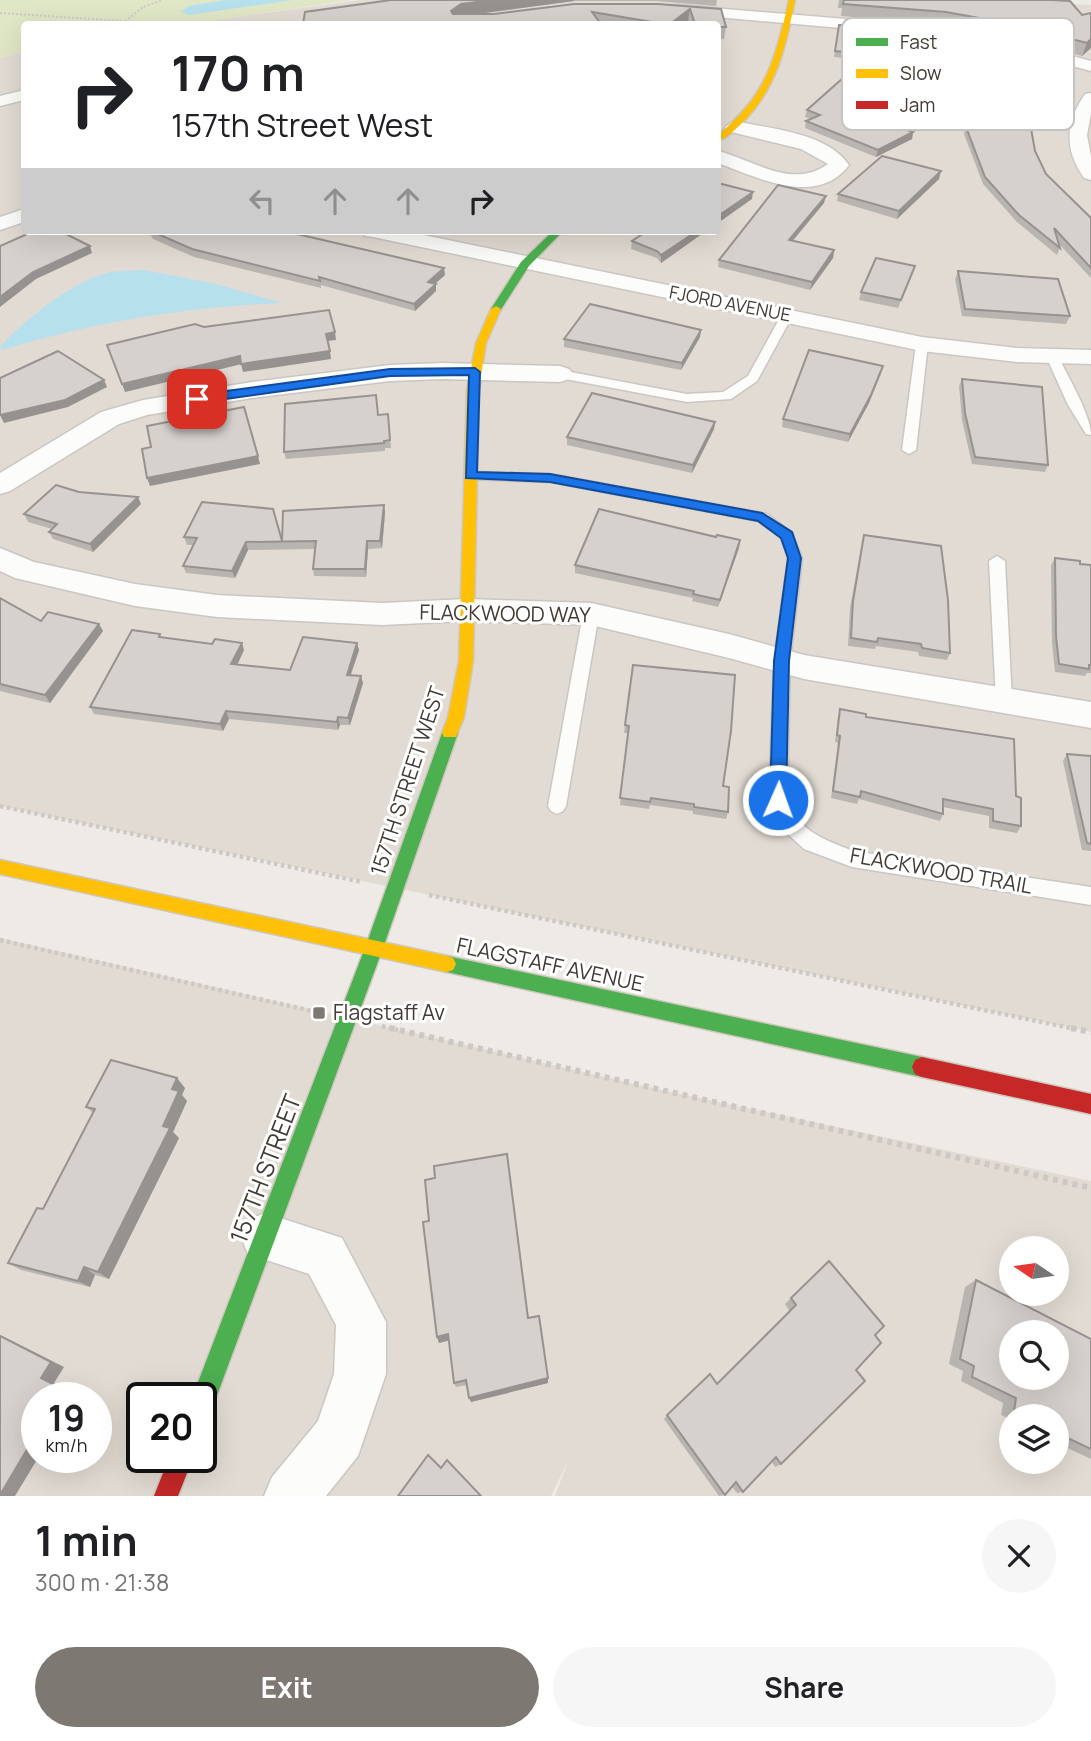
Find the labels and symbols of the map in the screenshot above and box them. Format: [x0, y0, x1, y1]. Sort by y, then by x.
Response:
legend [842, 18, 1074, 130]
text: Fast [900, 29, 937, 55]
text: Slow [900, 60, 942, 86]
text: Jam [900, 92, 935, 118]
street label: FJORD AVENUE [667, 279, 793, 327]
pin [167, 369, 227, 429]
street label: FLACKWOOD WAY [419, 598, 591, 628]
street label: 157TH STREET WEST [363, 682, 451, 879]
position arrow [741, 763, 815, 837]
street label: FLACKWOOD TRAIL [848, 840, 1035, 900]
street label: FLAGSTAFF AVENUE [454, 931, 646, 997]
place label: Flagstaff Av [333, 998, 445, 1026]
marker: Flagstaff Av [311, 1005, 327, 1021]
street label: 157TH STREET [221, 1089, 308, 1248]
north arrow [999, 1236, 1069, 1306]
speed limit sign: 20 [126, 1382, 217, 1473]

